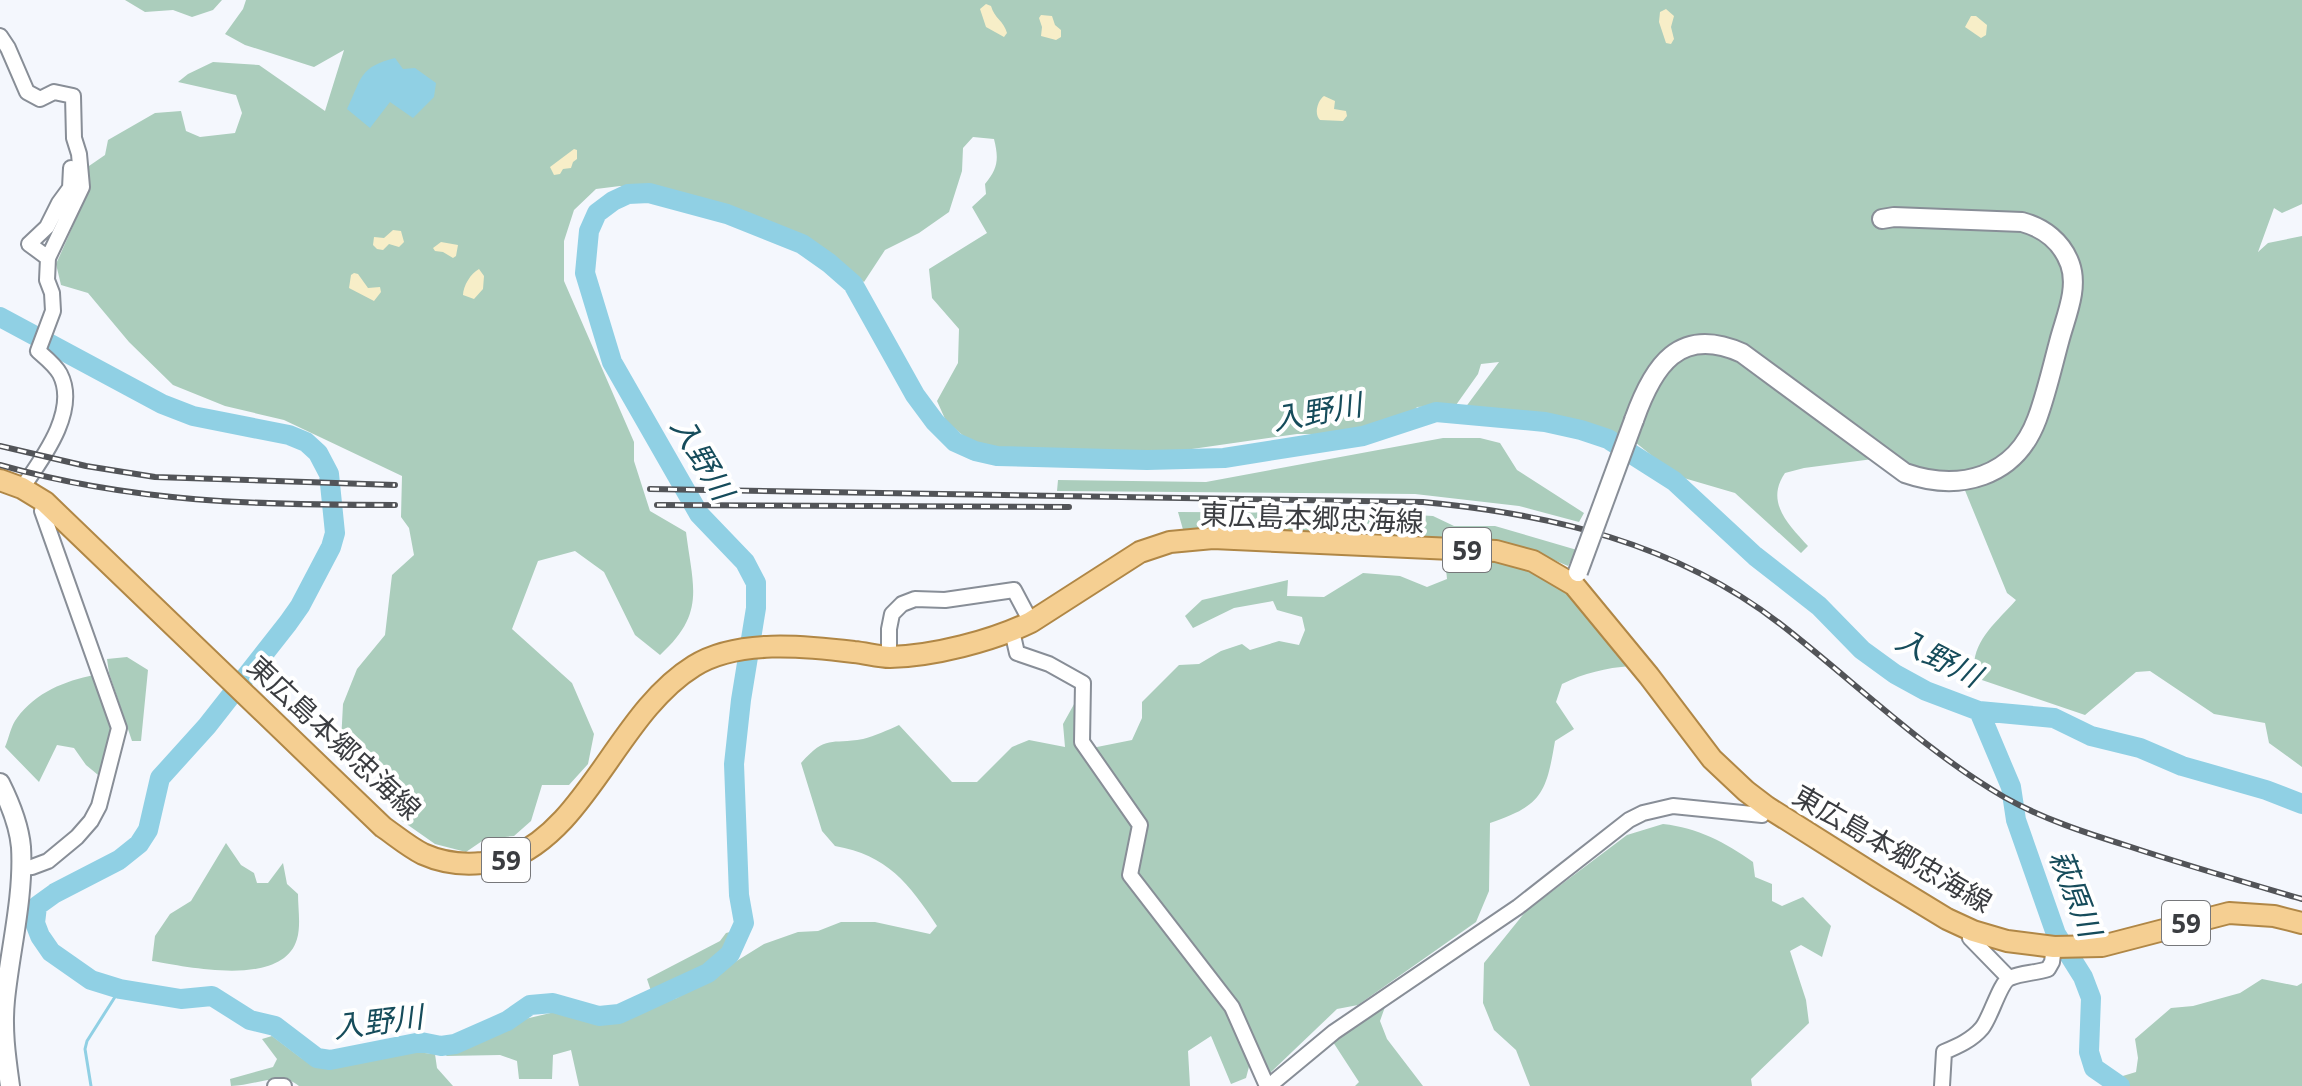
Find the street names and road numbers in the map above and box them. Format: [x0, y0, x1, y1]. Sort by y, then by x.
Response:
street label: 東広島本郷忠海線 [1199, 494, 1425, 540]
road number: 59 [1443, 528, 1491, 572]
street label: 東広島本郷忠海線 [240, 647, 430, 827]
street label: 東広島本郷忠海線 [1786, 776, 2000, 920]
road number: 59 [482, 838, 530, 882]
road number: 59 [2162, 901, 2210, 945]

